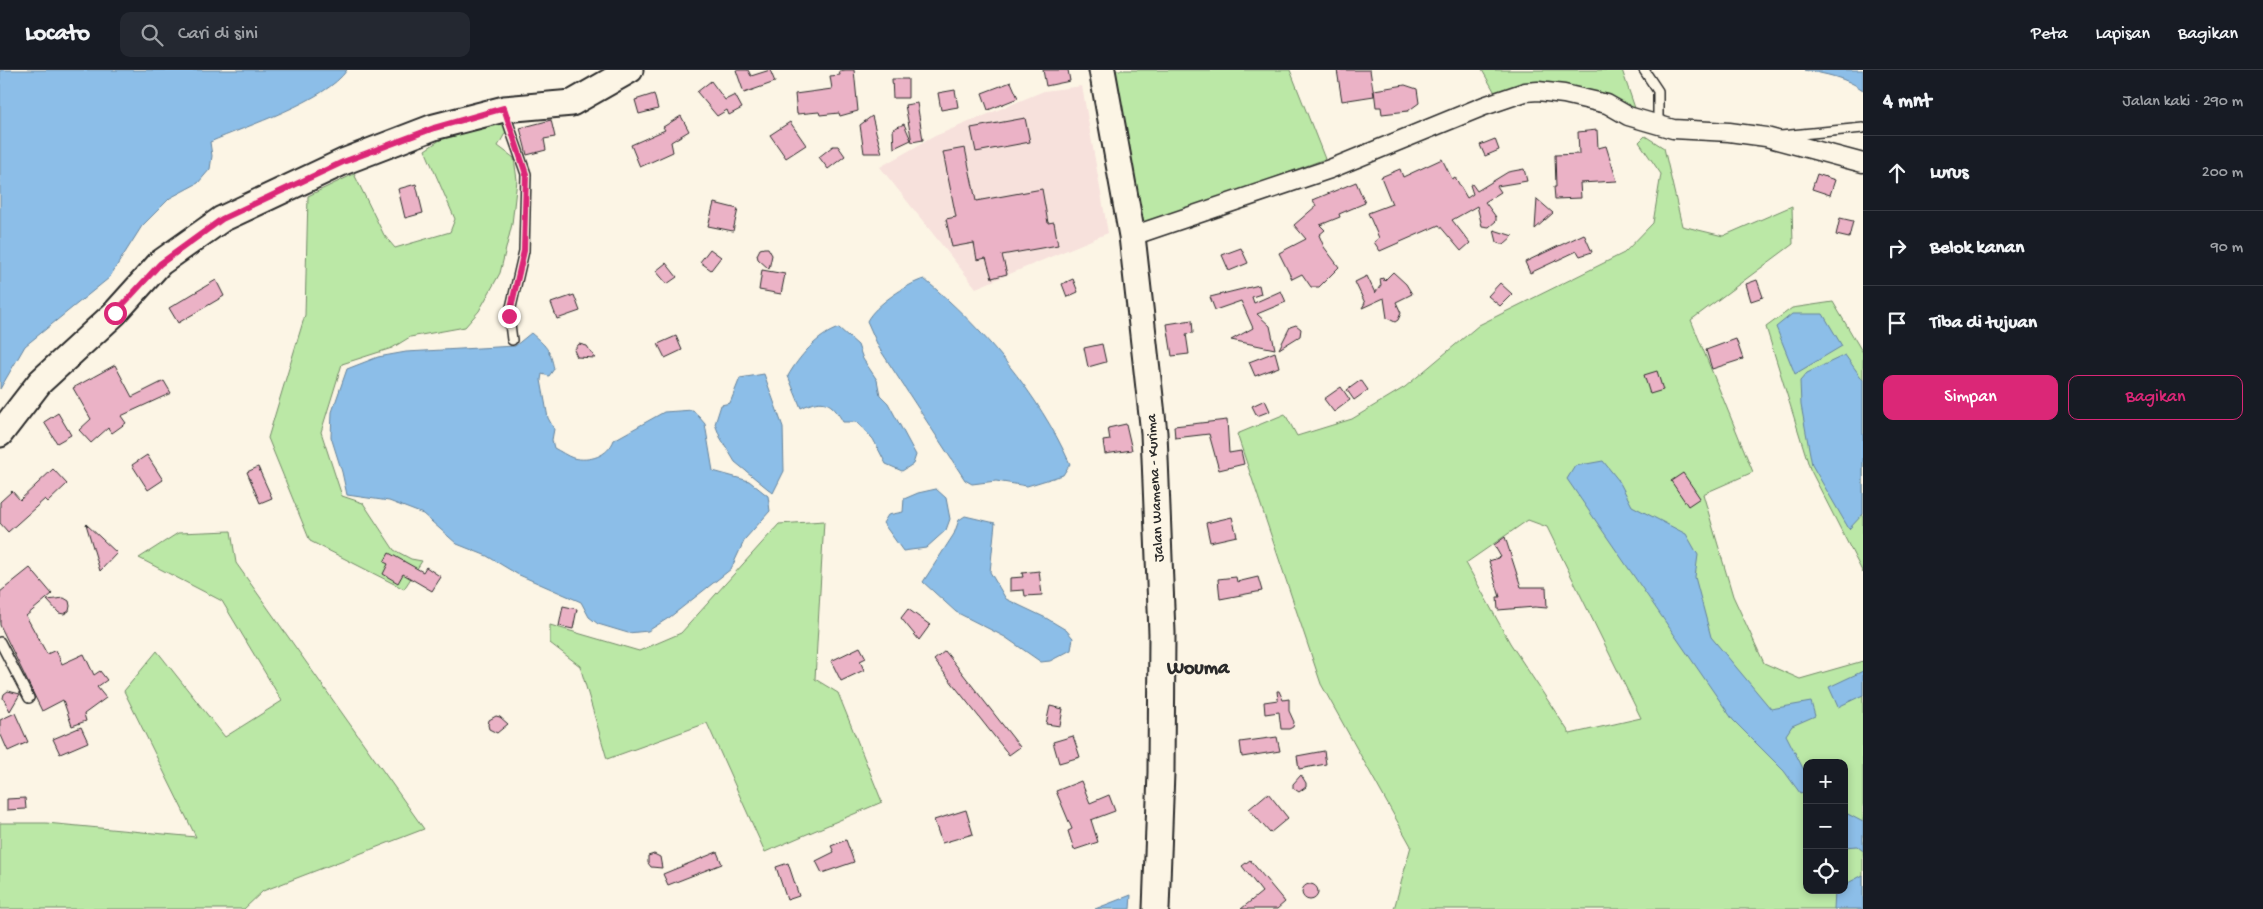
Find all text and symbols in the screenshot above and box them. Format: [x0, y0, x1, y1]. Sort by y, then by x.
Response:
search box [120, 12, 470, 57]
text: Locato [25, 20, 90, 49]
icon: search [138, 21, 166, 49]
text: Cari di sini [178, 23, 258, 46]
text: Peta [2031, 24, 2068, 45]
text: Lapisan [2096, 24, 2150, 45]
text: Bagikan [2178, 24, 2238, 45]
text: 4 mnt [1883, 90, 1931, 115]
text: Jalan kaki · 290 m [2123, 93, 2243, 112]
icon: ahead [1883, 159, 1911, 187]
text: Lurus [1930, 162, 1969, 185]
text: 200 m [2202, 164, 2243, 183]
icon: right [1883, 234, 1911, 262]
text: Belok kanan [1930, 237, 2024, 260]
text: 90 m [2211, 239, 2243, 258]
route start [104, 302, 127, 325]
route end [498, 305, 521, 328]
icon: arrive [1883, 309, 1911, 337]
text: Tiba di tujuan [1930, 312, 2037, 335]
button: Simpan [1883, 375, 2058, 420]
button: Bagikan [2068, 375, 2243, 420]
street label: Jalan Wamena - Kurima [1143, 413, 1169, 562]
district label: Wouma [1166, 658, 1230, 681]
map controls [1803, 759, 1848, 894]
button: + [1803, 759, 1848, 804]
button: − [1803, 804, 1848, 849]
button: locate [1803, 849, 1848, 894]

